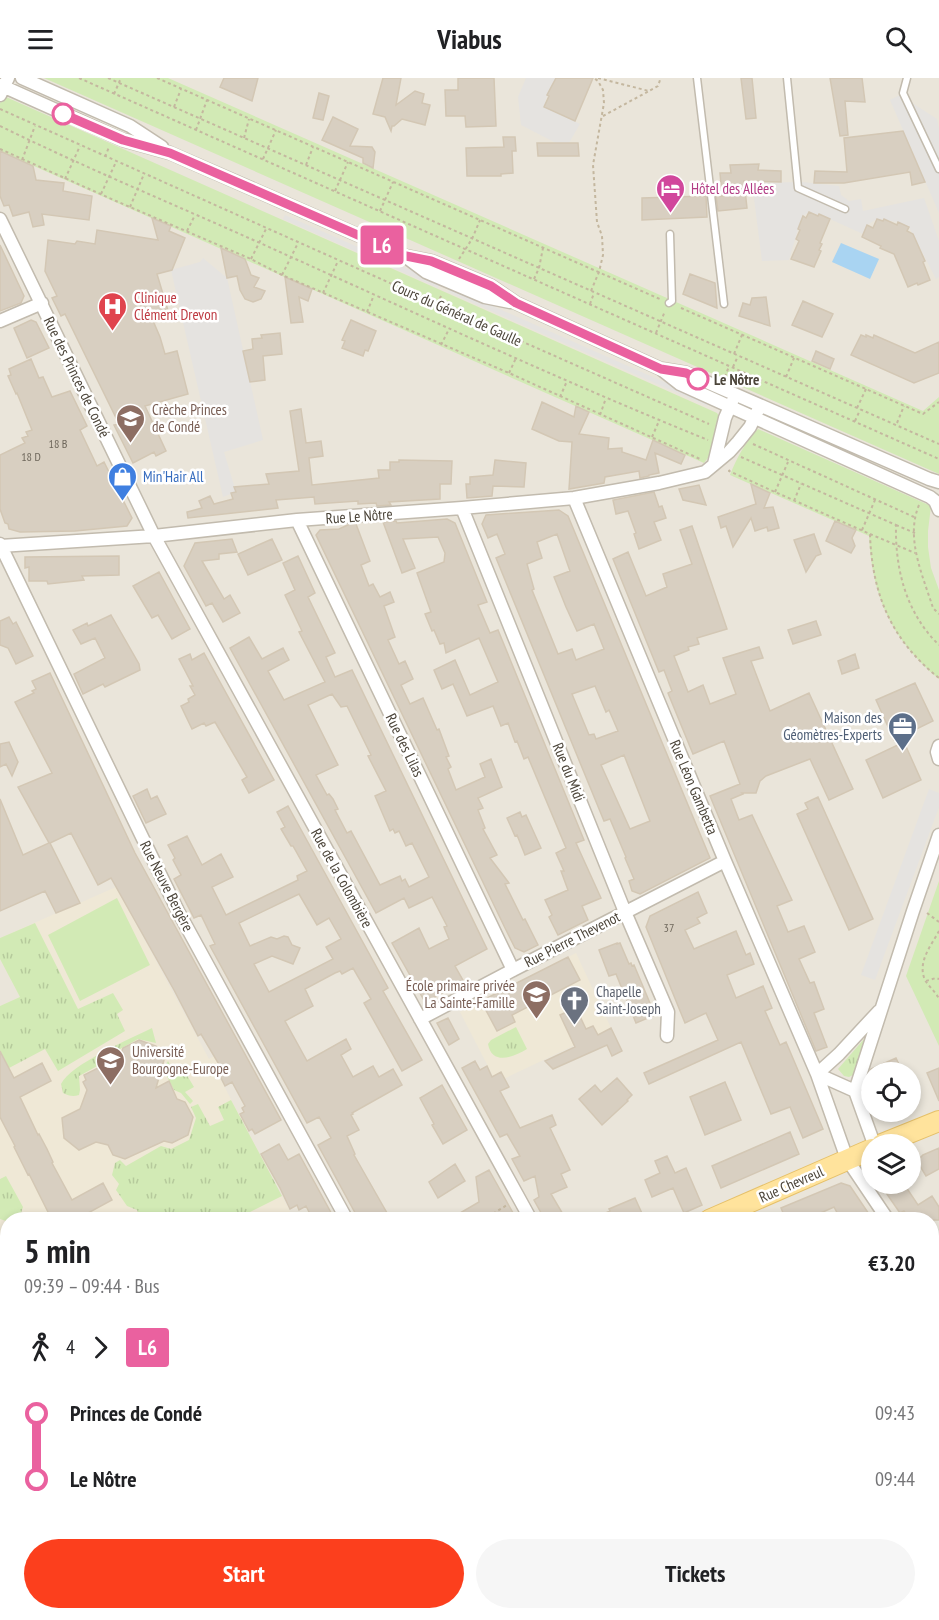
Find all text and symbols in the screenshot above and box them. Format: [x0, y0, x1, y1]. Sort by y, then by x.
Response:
text: Viabus [437, 22, 502, 56]
icon: menu [24, 23, 57, 56]
icon: search [882, 23, 915, 56]
unlabelled marker [52, 103, 74, 125]
hotel icon: Hôtel des Allées [654, 172, 686, 214]
place label: Hôtel des Allées [691, 179, 774, 198]
line badge: L6 [355, 226, 409, 264]
text: L6 [373, 232, 391, 259]
street label: Cours du Général de Gaulle [389, 276, 525, 350]
place label: Clinique Clément Drevon [134, 288, 217, 324]
hospital icon: Clinique Clément Drevon [97, 290, 129, 332]
street label: Rue des Princes de Condé [40, 314, 114, 440]
marker: Le Nôtre [687, 368, 709, 390]
place label: Le Nôtre [714, 370, 759, 389]
place label: Crèche Princes de Condé [152, 400, 227, 436]
school or university icon: Crèche Princes de Condé [115, 402, 147, 444]
house number: 18 B [49, 436, 68, 451]
house number: 18 D [21, 449, 41, 464]
shop icon: Min'Hair All [106, 460, 138, 502]
place label: Min'Hair All [143, 467, 204, 486]
street label: Rue Le Nôtre [325, 504, 393, 528]
place label: Maison des Géomètres-Experts [783, 708, 882, 744]
street label: Rue des Lilas [382, 710, 428, 780]
office icon: Maison des Géomètres-Experts [887, 710, 919, 752]
street label: Rue Léon Gambetta [666, 737, 722, 837]
street label: Rue du Midi [549, 740, 589, 804]
street label: Rue de la Colombière [307, 825, 377, 931]
street label: Rue Neuve Bergère [136, 837, 198, 935]
street label: Rue Pierre Thevenot [521, 907, 623, 971]
house number: 37 [664, 920, 674, 935]
place label: École primaire privée La Sainte-Famille [406, 976, 515, 1012]
school or university icon: École primaire privée La Sainte-Famille [520, 978, 552, 1020]
place label: Chapelle Saint-Joseph [596, 982, 661, 1018]
church icon: Chapelle Saint-Joseph [559, 984, 591, 1026]
place label: Université Bourgogne-Europe [132, 1042, 229, 1078]
school or university icon: Université Bourgogne-Europe [95, 1044, 127, 1086]
map controls [861, 1062, 921, 1194]
button: locate [861, 1062, 921, 1122]
button: layers [861, 1134, 921, 1194]
street label: Rue Chevreul [756, 1161, 827, 1207]
text: 5 min [24, 1229, 91, 1272]
text: €3.20 [868, 1249, 915, 1277]
text: 09:39 – 09:44 · Bus [24, 1273, 159, 1299]
icon: walk [24, 1331, 57, 1364]
icon: forward [84, 1331, 117, 1364]
text: 4 [66, 1334, 75, 1360]
text: L6 [138, 1334, 157, 1361]
text: Princes de Condé [70, 1399, 202, 1427]
text: 09:43 [875, 1400, 915, 1426]
text: Le Nôtre [70, 1465, 137, 1493]
text: 09:44 [875, 1466, 915, 1492]
button: Start [24, 1539, 464, 1608]
button: Tickets [476, 1539, 915, 1608]

